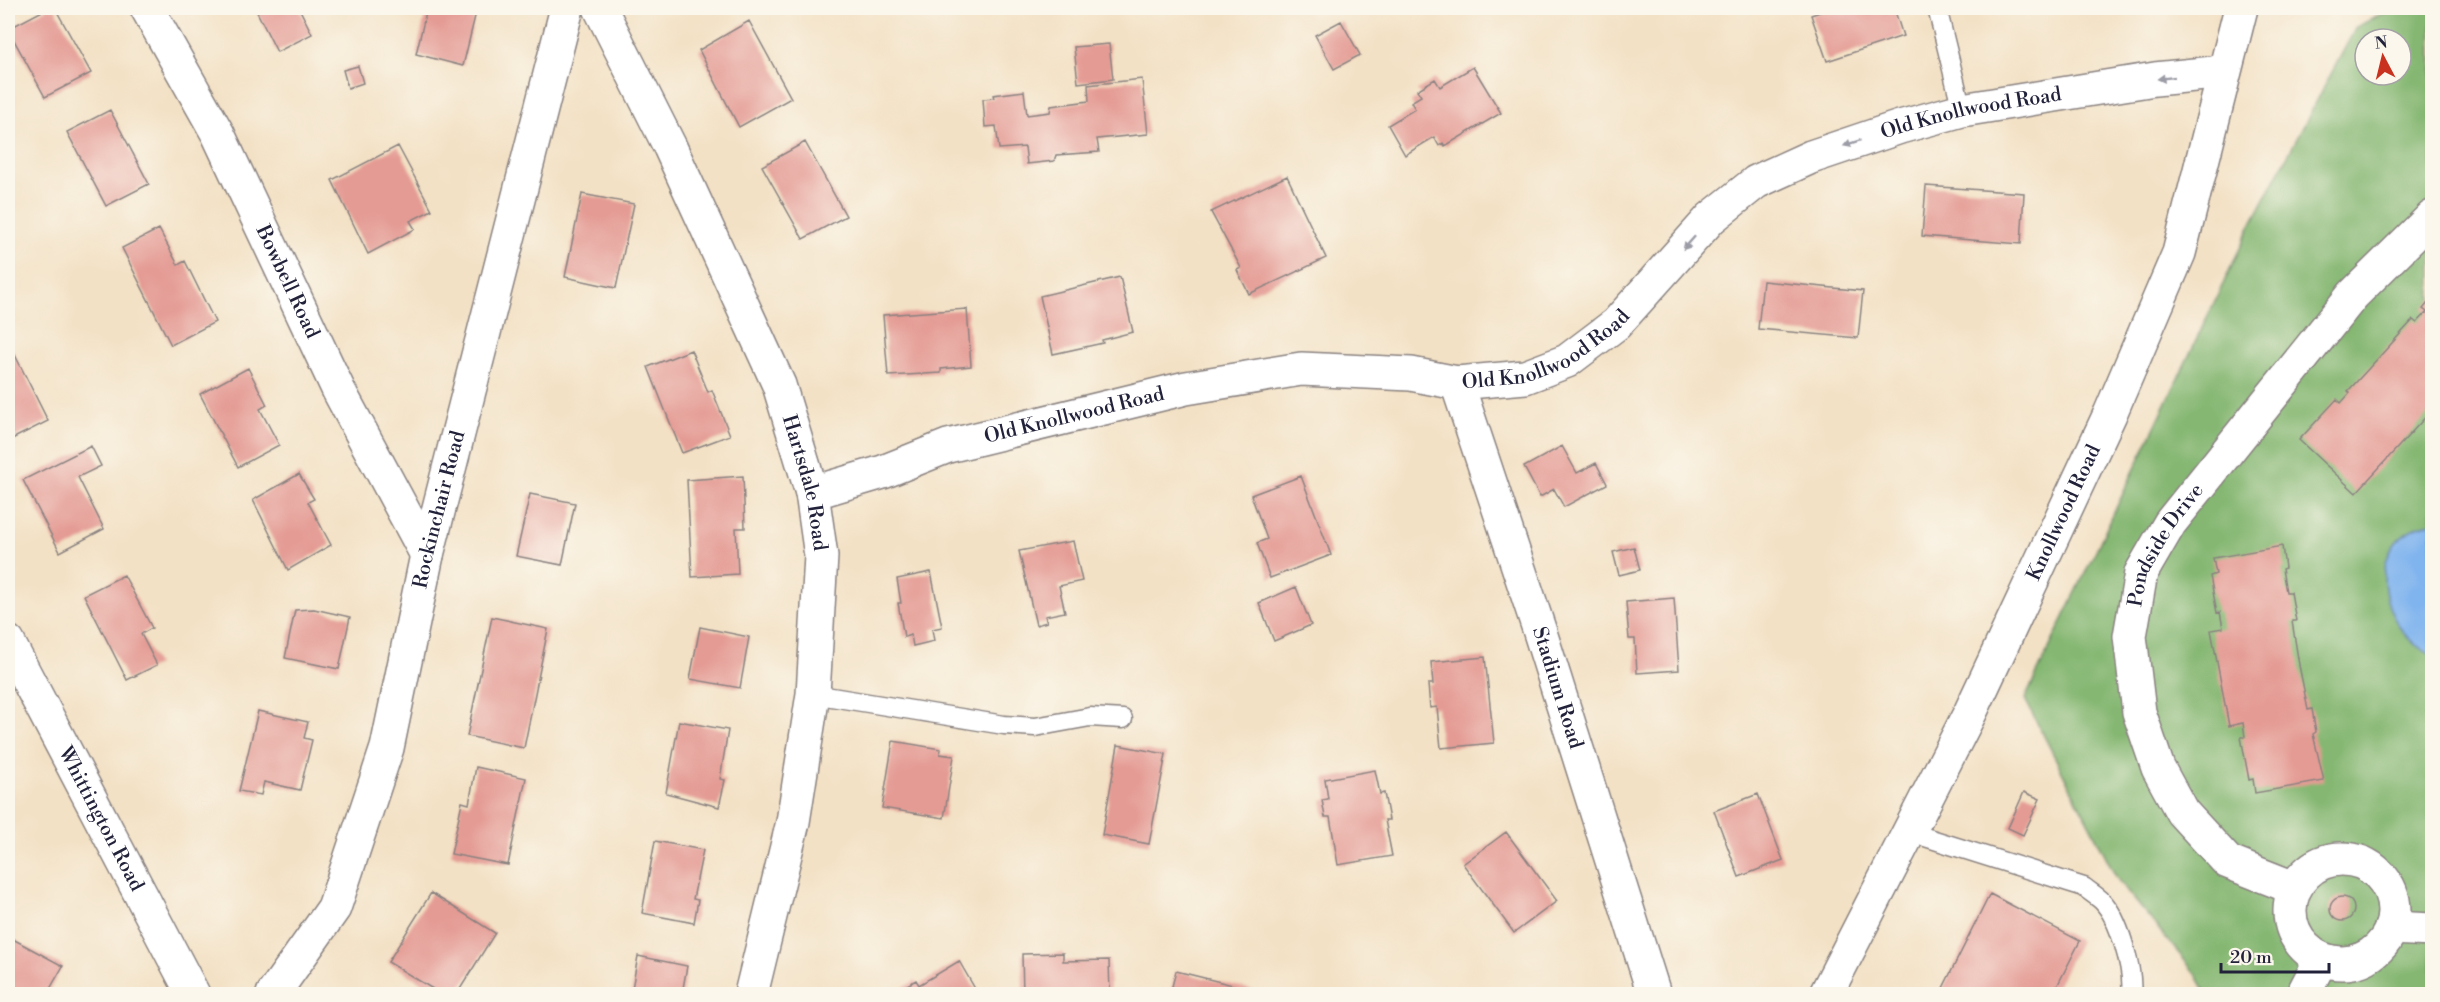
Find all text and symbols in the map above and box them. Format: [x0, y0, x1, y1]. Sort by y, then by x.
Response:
north arrow [2353, 27, 2413, 87]
text: N [2374, 32, 2389, 54]
one-way arrow [2156, 73, 2175, 83]
street label: Old Knollwood Road [1877, 82, 2064, 145]
one-way arrow [1843, 138, 1861, 148]
street label: Bowbell Road [250, 220, 325, 343]
one-way arrow [1683, 235, 1696, 250]
street label: Old Knollwood Road [1461, 304, 1636, 395]
street label: Old Knollwood Road [982, 381, 1168, 449]
street label: Hartsdale Road [776, 412, 833, 553]
street label: Rockinchair Road [408, 427, 471, 591]
street label: Knollwood Road [2021, 440, 2107, 585]
street label: Pondside Drive [2123, 479, 2209, 609]
street label: Stadium Road [1527, 624, 1589, 753]
street label: Whittington Road [52, 741, 150, 896]
scale bar [2221, 936, 2329, 974]
text: 20 m [2230, 946, 2272, 969]

